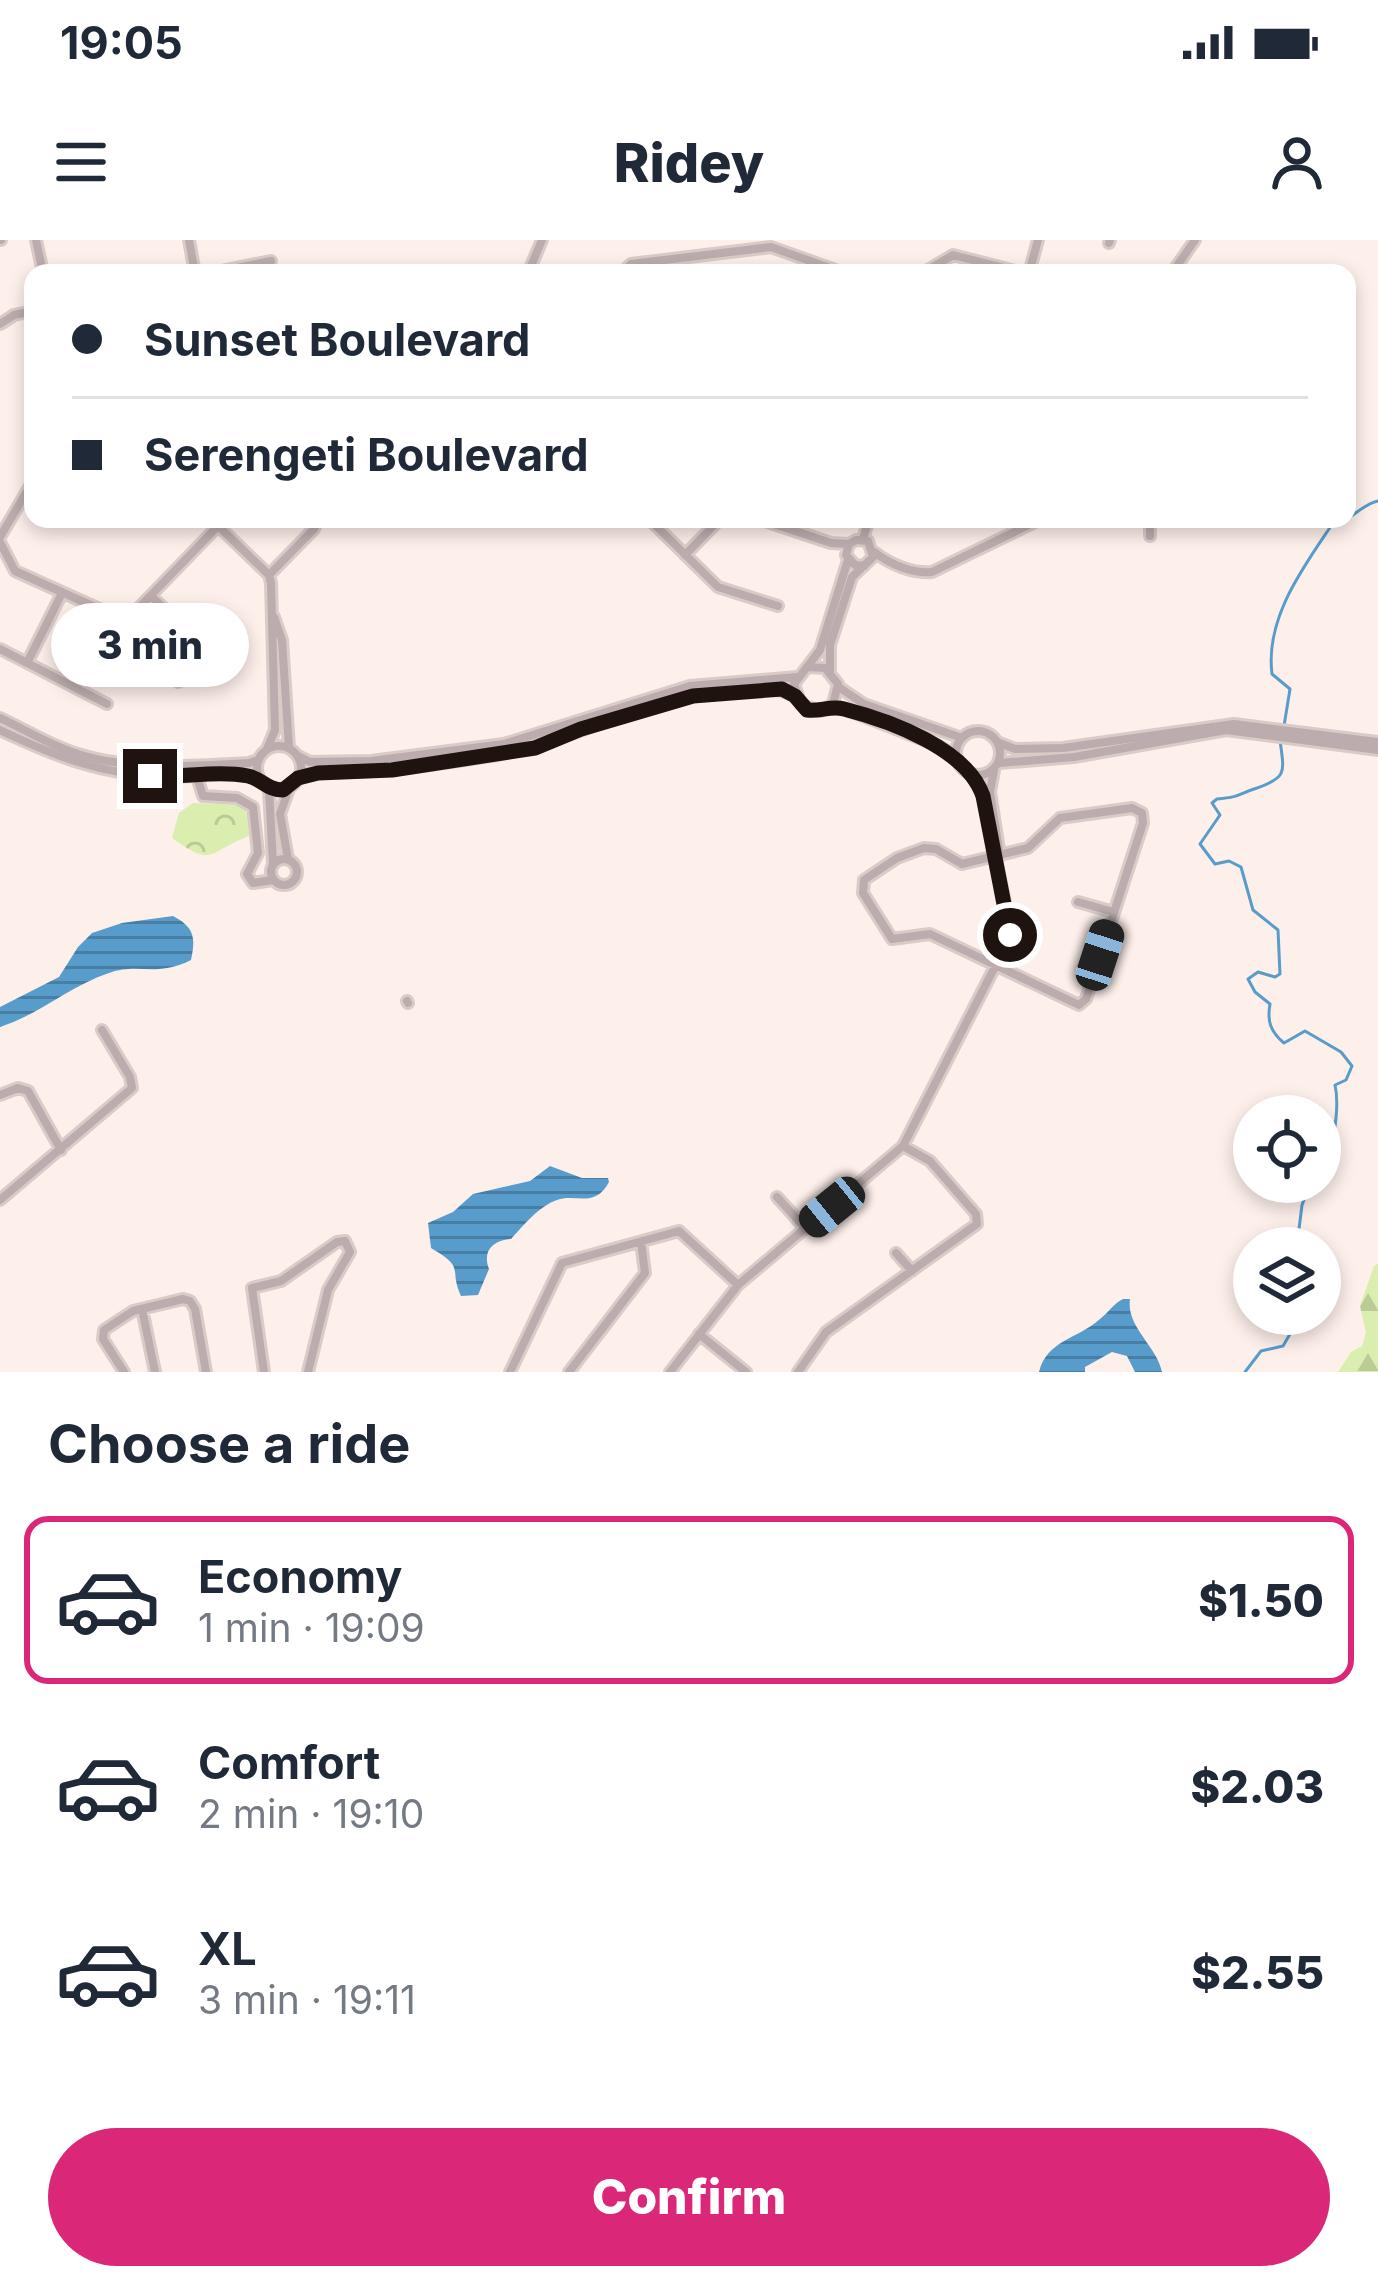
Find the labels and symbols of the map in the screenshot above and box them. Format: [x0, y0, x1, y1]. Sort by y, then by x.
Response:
callout: 3 min [51, 602, 249, 686]
route end [123, 749, 177, 803]
route start [983, 908, 1037, 962]
car [1072, 915, 1128, 995]
car [793, 1170, 871, 1244]

